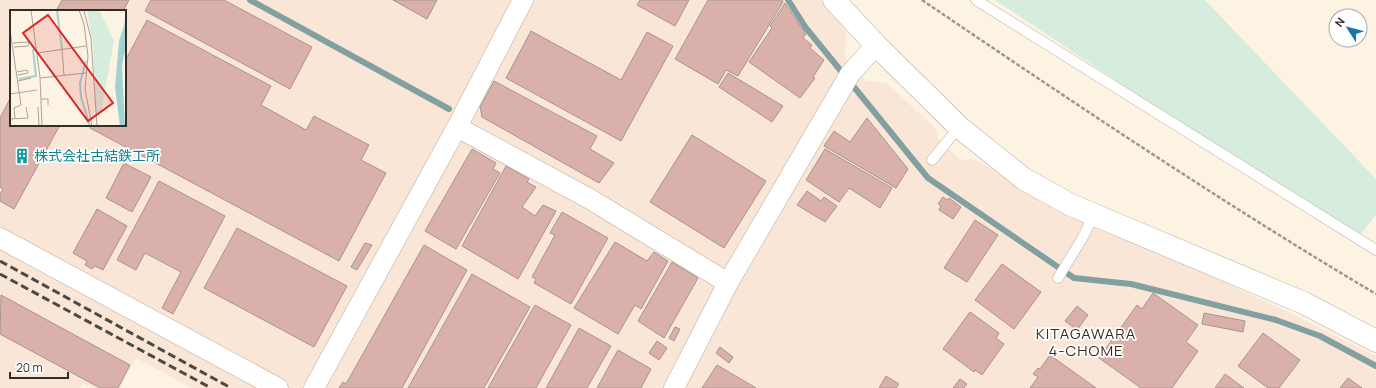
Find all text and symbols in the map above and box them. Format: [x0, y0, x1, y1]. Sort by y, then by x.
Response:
north arrow [1328, 8, 1368, 48]
inset map [10, 10, 126, 126]
text: N [1331, 14, 1348, 29]
place label: 株式会社古結鉄工所 [34, 146, 160, 165]
building icon: 株式会社古結鉄工所 [13, 147, 31, 165]
district label: KITAGAWARA 4-CHOME [1036, 323, 1136, 361]
scale bar [10, 354, 68, 380]
text: 20 m [16, 359, 43, 376]

